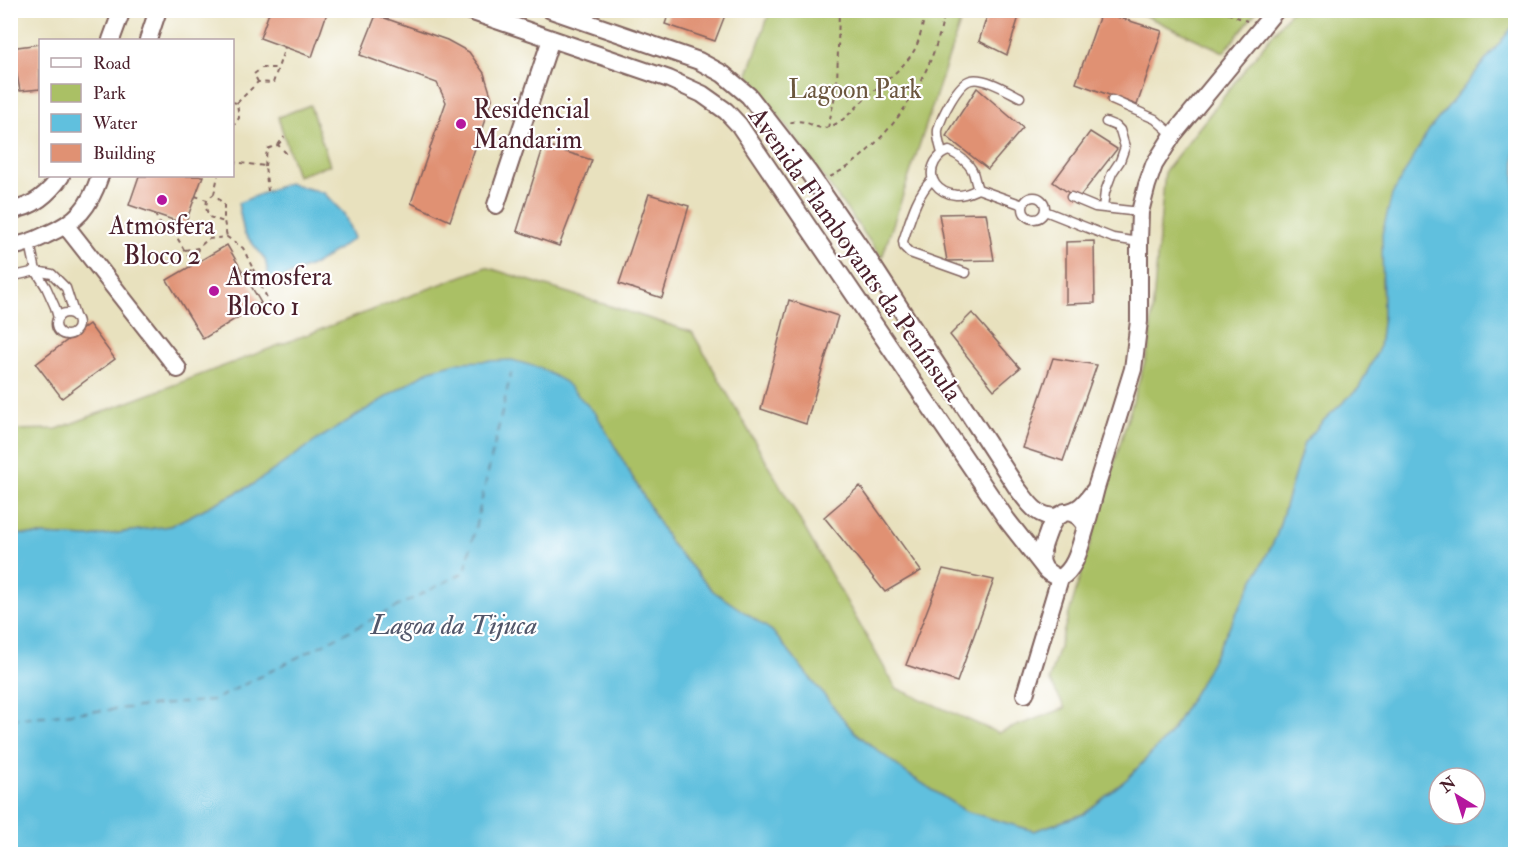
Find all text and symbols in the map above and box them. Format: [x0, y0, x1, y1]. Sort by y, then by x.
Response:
legend [39, 39, 234, 177]
text: Road [93, 52, 131, 75]
park label: Lagoon Park [788, 74, 922, 106]
text: Park [93, 82, 126, 105]
place label: Residencial Mandarim [473, 94, 590, 156]
street label: Avenida Flamboyants da Península [741, 101, 969, 408]
text: Water [92, 112, 137, 135]
marker: Residencial Mandarim [454, 117, 468, 131]
text: Building [93, 142, 156, 165]
marker: Atmosfera Bloco 2 [155, 193, 169, 207]
place label: Atmosfera Bloco 2 [108, 210, 215, 272]
place label: Atmosfera Bloco 1 [225, 261, 332, 323]
marker: Atmosfera Bloco 1 [207, 284, 221, 298]
water label: Lagoa da Tijuca [370, 609, 537, 642]
north arrow [1427, 766, 1487, 826]
text: N [1436, 772, 1461, 798]

